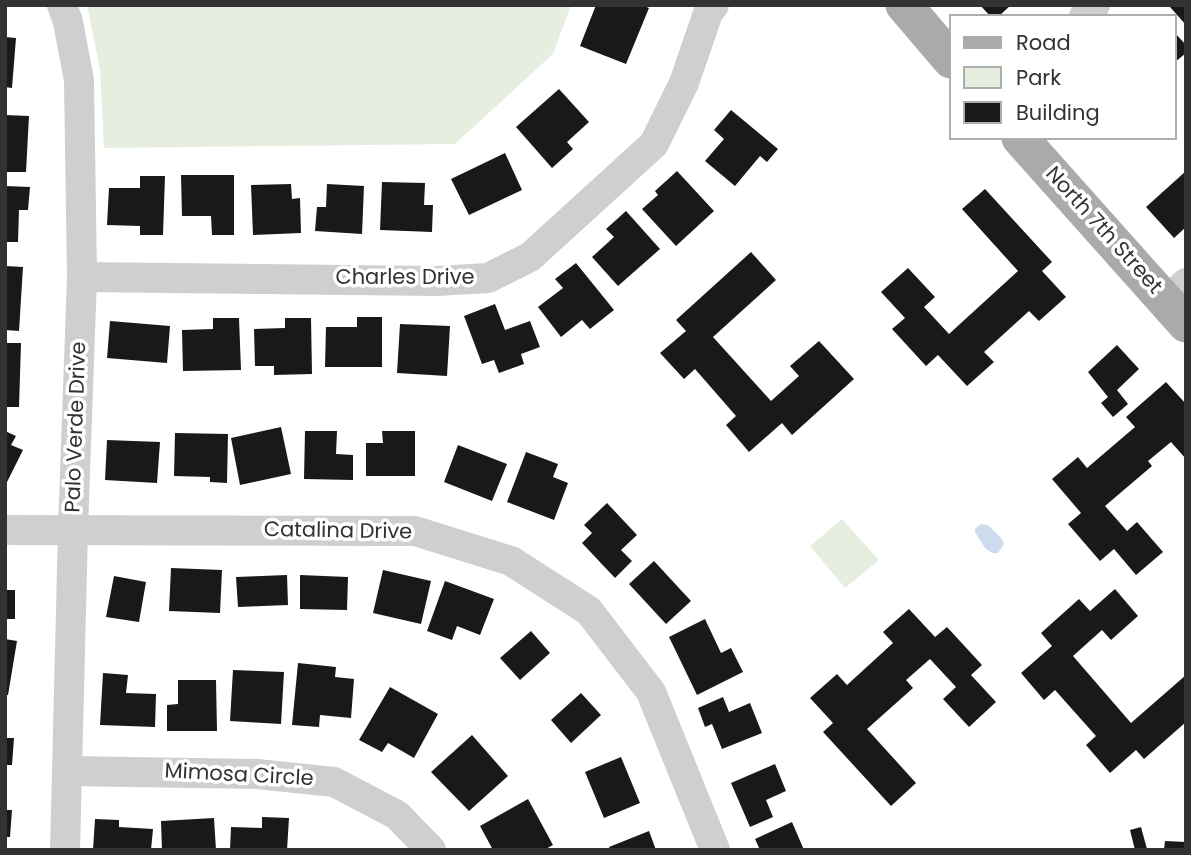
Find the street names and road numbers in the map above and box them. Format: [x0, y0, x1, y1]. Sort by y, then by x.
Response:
street label: North 7th Street [1039, 162, 1167, 300]
street label: Charles Drive [335, 266, 475, 292]
street label: Palo Verde Drive [61, 341, 93, 513]
street label: Catalina Drive [264, 518, 412, 546]
street label: Mimosa Circle [164, 760, 314, 792]

